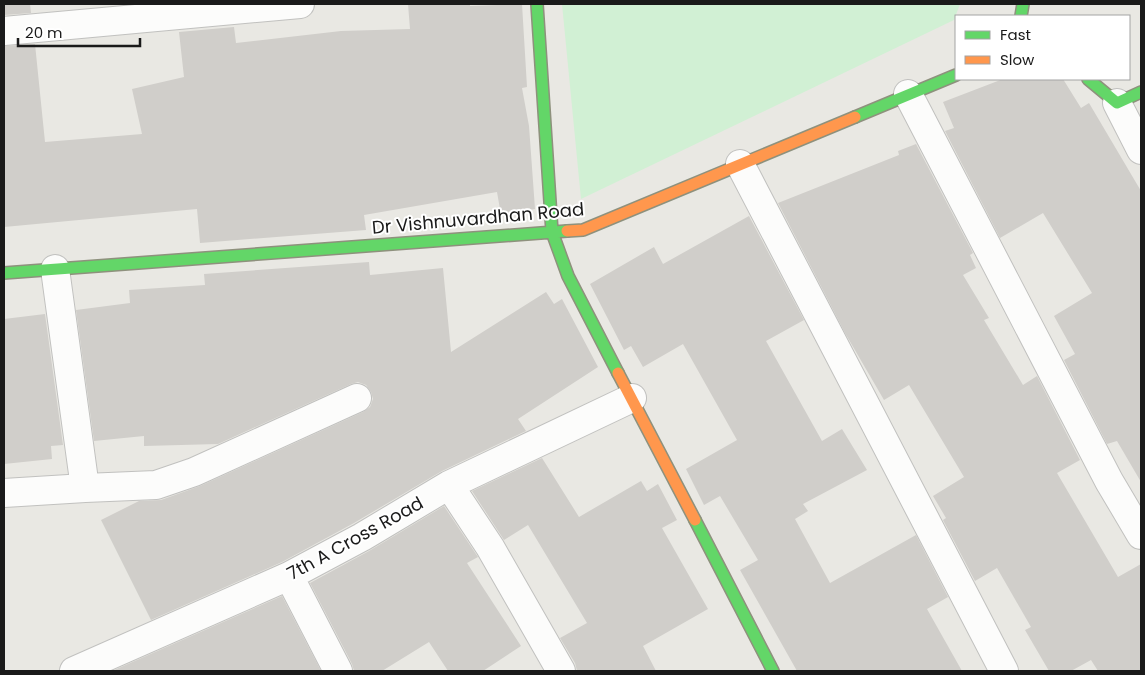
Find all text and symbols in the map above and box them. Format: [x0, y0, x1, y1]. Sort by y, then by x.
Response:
scale bar [18, 15, 140, 47]
legend [955, 15, 1130, 80]
text: 20 m [25, 22, 63, 43]
text: Fast [1000, 24, 1031, 45]
text: Slow [1000, 49, 1035, 70]
street label: Dr Vishnuvardhan Road [371, 196, 585, 240]
street label: 7th A Cross Road [282, 490, 428, 586]

